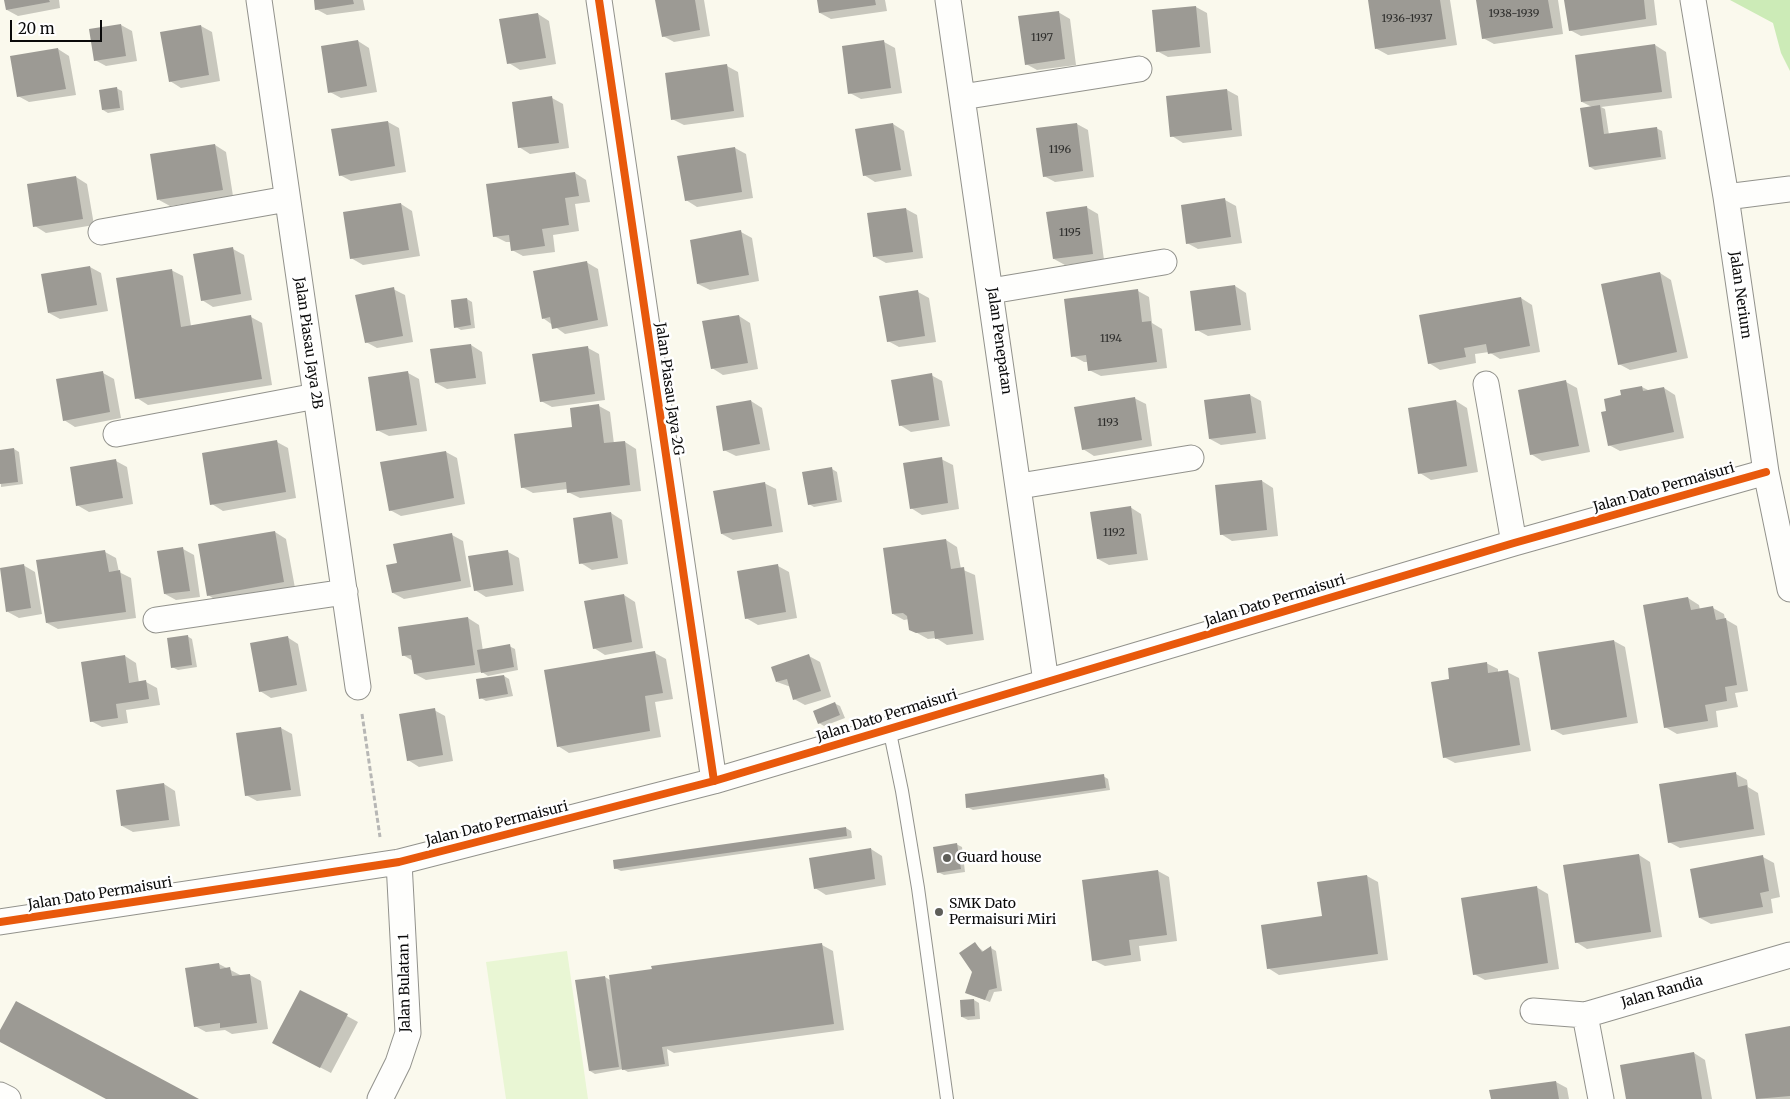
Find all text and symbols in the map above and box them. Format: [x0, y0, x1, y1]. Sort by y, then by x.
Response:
house number: 1938-1939 [1489, 7, 1539, 21]
scale bar [12, 10, 105, 42]
house number: 1936-1937 [1382, 12, 1432, 26]
text: 20 m [18, 19, 55, 38]
house number: 1197 [1031, 31, 1053, 45]
house number: 1196 [1049, 143, 1071, 157]
house number: 1195 [1059, 226, 1081, 240]
street label: Jalan Nerium [1726, 250, 1754, 340]
street label: Jalan Piasau Jaya 2B [290, 276, 326, 410]
street label: Jalan Penepatan [983, 286, 1015, 396]
street label: Jalan Piasau Jaya 2G [651, 322, 687, 456]
house number: 1194 [1100, 332, 1122, 346]
house number: 1193 [1097, 416, 1119, 430]
street label: Jalan Dato Permaisuri [1591, 460, 1737, 516]
house number: 1192 [1103, 526, 1125, 540]
street label: Jalan Dato Permaisuri [1203, 572, 1347, 630]
street label: Jalan Dato Permaisuri [815, 687, 959, 745]
street label: Jalan Dato Permaisuri [424, 798, 570, 850]
place label: Guard house [957, 850, 1041, 866]
marker: Guard house [941, 852, 953, 864]
street label: Jalan Dato Permaisuri [27, 874, 173, 914]
place label: SMK Dato Permaisuri Miri [949, 896, 1056, 929]
marker: SMK Dato Permaisuri Miri [933, 906, 945, 918]
street label: Jalan Bulatan 1 [396, 934, 414, 1032]
street label: Jalan Randia [1619, 972, 1705, 1012]

